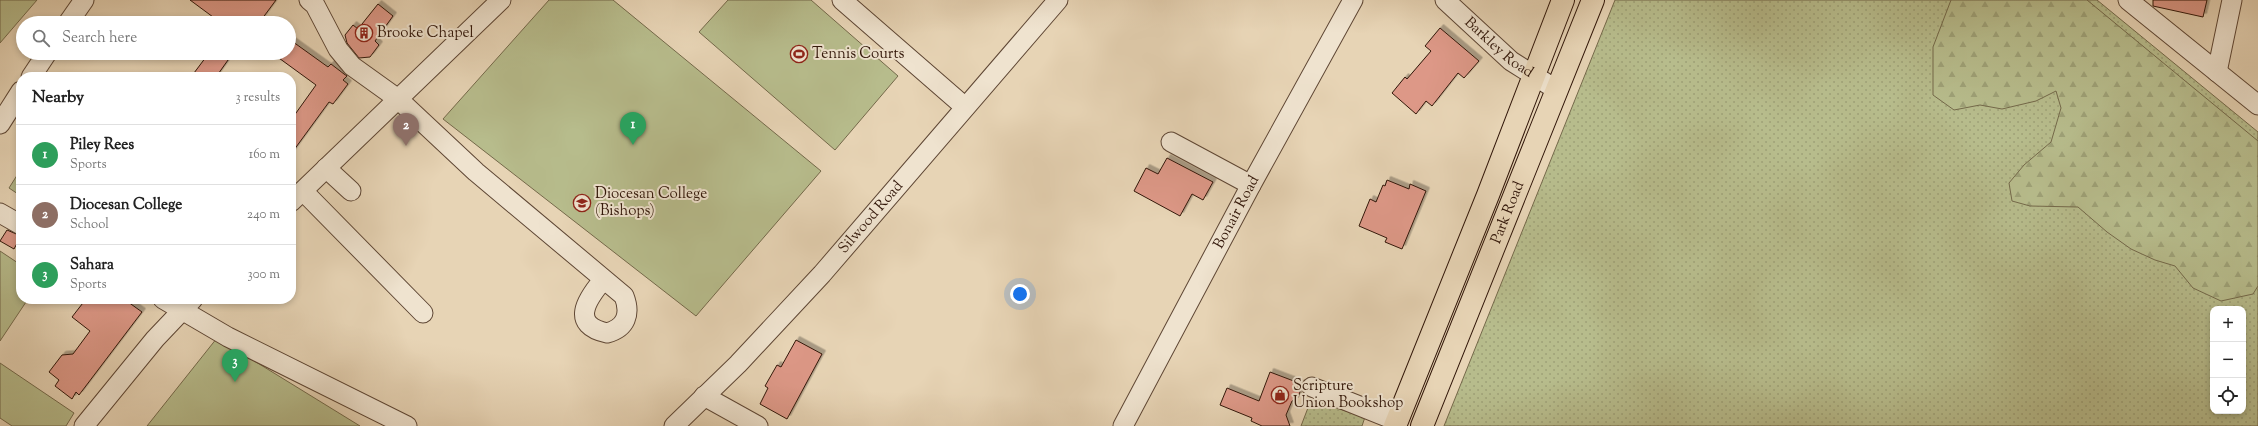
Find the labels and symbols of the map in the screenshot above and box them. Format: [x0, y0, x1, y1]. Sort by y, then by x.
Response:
street label: Barkley Road [1459, 12, 1538, 83]
building icon: Brooke Chapel [354, 23, 374, 43]
place label: Brooke Chapel [377, 23, 474, 44]
sports icon: Tennis Courts [789, 44, 809, 64]
place label: Tennis Courts [812, 44, 905, 65]
pin: 1 [620, 112, 646, 145]
pin: 2 [393, 113, 419, 146]
street label: Bonair Road [1208, 171, 1265, 253]
street label: Silwood Road [833, 176, 908, 258]
street label: Park Road [1486, 178, 1530, 247]
place label: Diocesan College (Bishops) [595, 184, 707, 222]
school or university icon: Diocesan College (Bishops) [572, 193, 592, 213]
your location [1010, 284, 1030, 304]
pin: 3 [222, 349, 248, 382]
place label: Scripture Union Bookshop [1293, 376, 1403, 414]
shop icon: Scripture Union Bookshop [1270, 385, 1290, 405]

